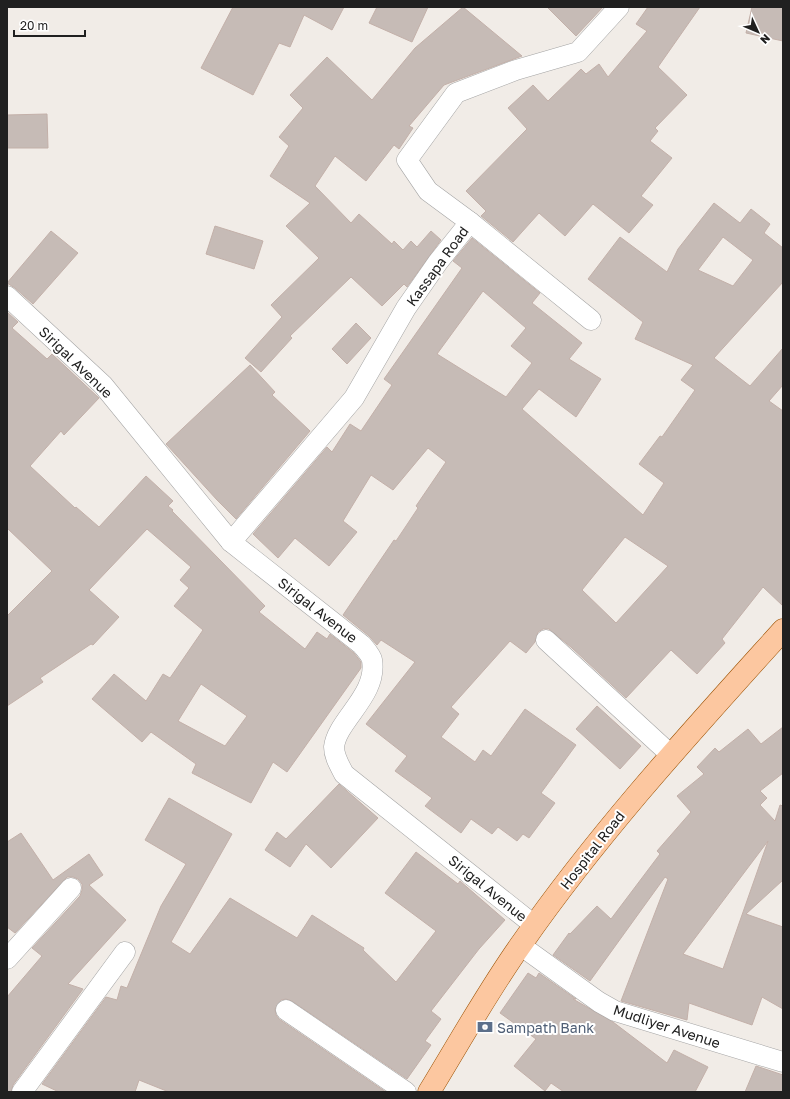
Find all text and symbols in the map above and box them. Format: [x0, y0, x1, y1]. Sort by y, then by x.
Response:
scale bar [14, 12, 85, 38]
north arrow [738, 12, 778, 52]
text: 20 m [20, 18, 48, 33]
text: N [758, 32, 773, 47]
street label: Kassapa Road [402, 223, 472, 309]
street label: Sirigal Avenue [36, 323, 116, 401]
street label: Sirigal Avenue [275, 574, 361, 646]
street label: Hospital Road [556, 807, 628, 893]
street label: Sirigal Avenue [445, 851, 531, 925]
street label: Mudliyer Avenue [611, 1001, 723, 1051]
bank icon: Sampath Bank [476, 1018, 494, 1036]
place label: Sampath Bank [497, 1019, 594, 1036]

